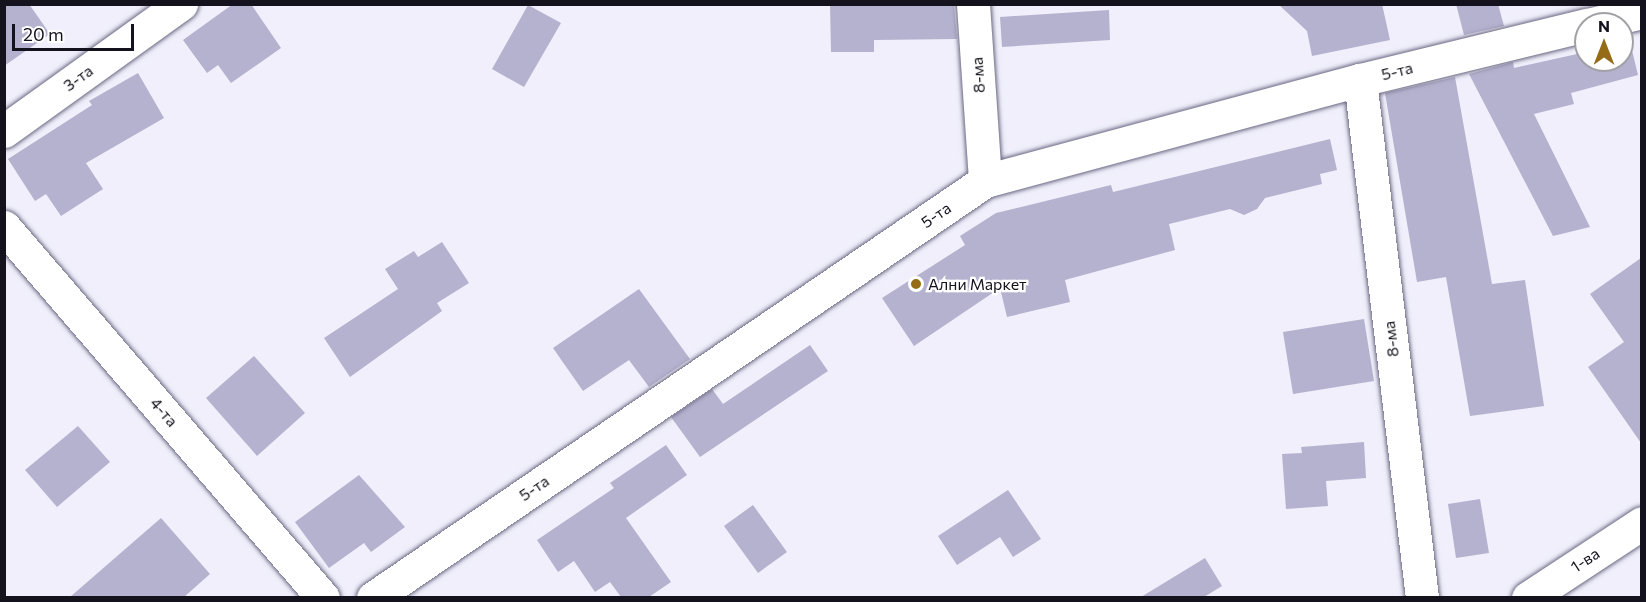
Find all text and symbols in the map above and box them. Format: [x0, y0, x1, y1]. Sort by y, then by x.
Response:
scale bar [15, 12, 136, 50]
north arrow [1574, 12, 1634, 72]
text: N [1598, 16, 1610, 35]
text: 20 m [23, 23, 64, 45]
street label: 8-ма [967, 56, 989, 94]
street label: 5-та [1379, 58, 1415, 84]
street label: 3-та [60, 61, 96, 95]
street label: 5-та [917, 198, 955, 232]
place label: Ални Маркет [928, 274, 1027, 294]
marker: Ални Маркет [909, 277, 923, 291]
street label: 8-ма [1379, 320, 1403, 358]
street label: 4-та [146, 394, 182, 430]
street label: 5-та [515, 471, 553, 505]
street label: 1-ва [1567, 544, 1603, 576]

